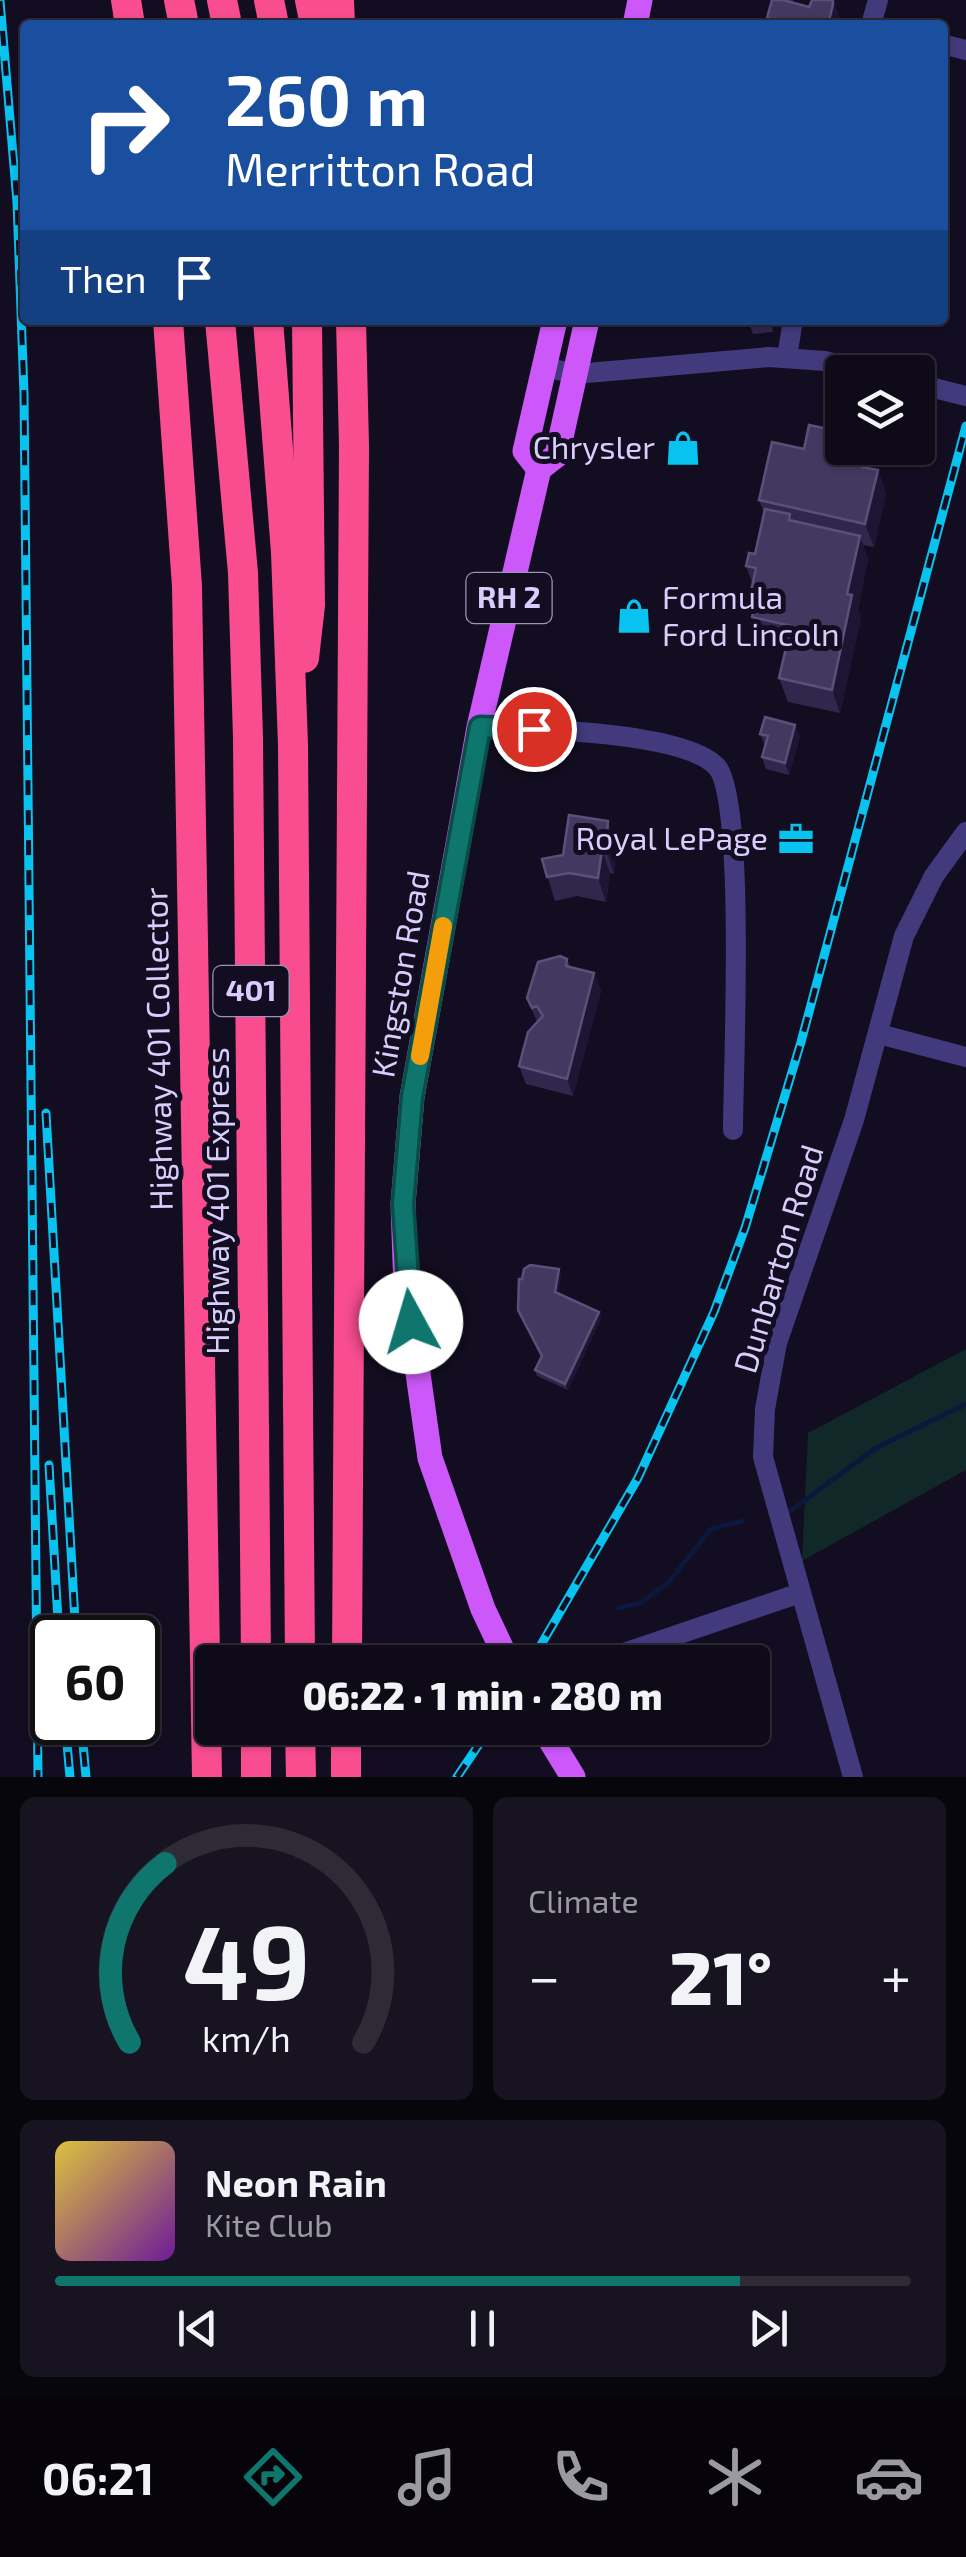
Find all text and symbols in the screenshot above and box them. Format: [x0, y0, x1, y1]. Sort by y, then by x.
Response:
text: 260 m [225, 56, 428, 140]
icon: right [60, 60, 190, 190]
text: Merritton Road [225, 141, 536, 195]
icon: arrive [167, 250, 222, 305]
text: Then [60, 255, 147, 301]
map controls [825, 355, 935, 465]
button: layers [825, 355, 935, 465]
place label: Chrysler [533, 427, 655, 465]
shop icon: Chrysler [664, 429, 702, 467]
road number: RH 2 [466, 573, 552, 623]
place label: Formula Ford Lincoln [662, 577, 840, 652]
shop icon: Formula Ford Lincoln [615, 597, 653, 635]
pin [492, 687, 577, 772]
icon: arrive [507, 702, 562, 757]
place label: Royal LePage [575, 818, 768, 856]
office icon: Royal LePage [777, 820, 815, 858]
street label: Kingston Road [362, 867, 436, 1080]
street label: Highway 401 Collector [135, 887, 179, 1211]
road number: 401 [214, 966, 288, 1016]
street label: Highway 401 Express [197, 1047, 235, 1355]
street label: Dunbarton Road [724, 1140, 830, 1377]
position arrow [359, 1270, 463, 1374]
speed limit sign: 60 [30, 1615, 160, 1745]
text: 06:22 · 1 min · 280 m [302, 1672, 663, 1718]
text: Climate [528, 1881, 639, 1919]
text: 49 [183, 1896, 310, 2021]
text: 21° [669, 1930, 772, 2020]
text: − [528, 1942, 560, 2008]
text: + [881, 1942, 911, 2008]
text: km/h [202, 2016, 291, 2059]
text: Neon Rain [205, 2159, 387, 2205]
text: Kite Club [205, 2205, 333, 2243]
icon: previous [170, 2301, 225, 2356]
icon: pause [455, 2301, 510, 2356]
icon: next [741, 2301, 796, 2356]
icon: directions [238, 2442, 308, 2512]
icon: music [392, 2442, 462, 2512]
icon: phone [546, 2442, 616, 2512]
icon: climate [700, 2442, 770, 2512]
icon: car [854, 2442, 924, 2512]
text: 06:21 [42, 2450, 154, 2504]

